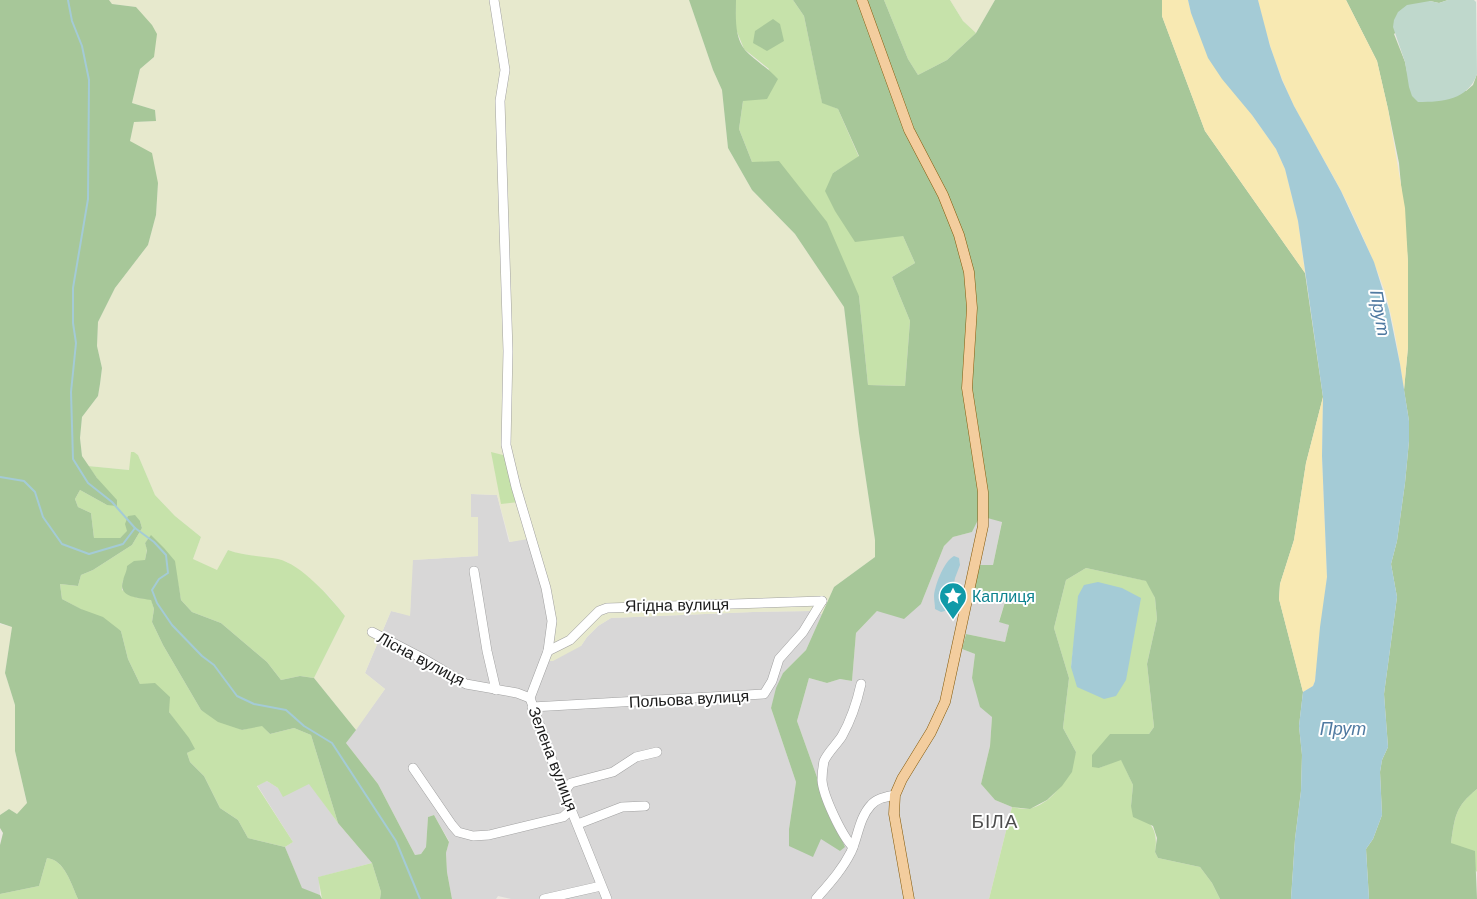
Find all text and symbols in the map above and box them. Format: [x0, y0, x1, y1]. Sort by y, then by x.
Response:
water label: Прут [1366, 288, 1394, 338]
place icon: Каплиця [938, 581, 968, 620]
place label: Каплиця [972, 588, 1035, 605]
street label: Ягідна вулиця [625, 596, 729, 614]
street label: Лісна вулиця [375, 629, 467, 689]
street label: Польова вулиця [629, 687, 749, 711]
street label: Зелена вулиця [525, 704, 581, 814]
water label: Прут [1320, 719, 1366, 739]
district label: БІЛА [972, 811, 1018, 832]

